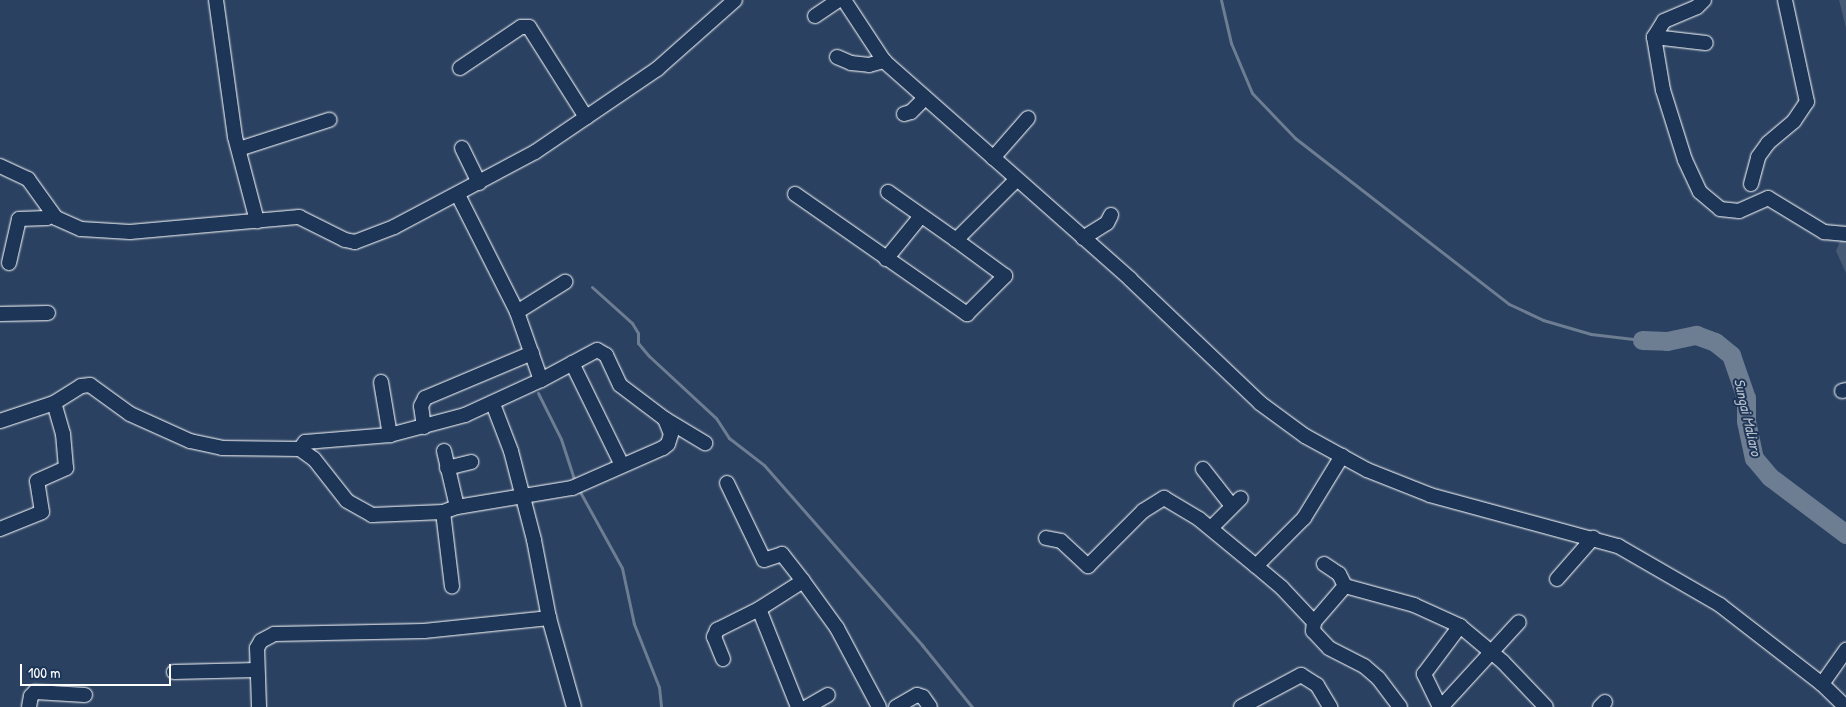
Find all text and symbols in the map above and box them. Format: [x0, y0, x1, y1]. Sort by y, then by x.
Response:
water label: Sungai Maliaro [1730, 377, 1766, 457]
scale bar [22, 654, 174, 686]
text: 100 m [28, 662, 61, 683]

